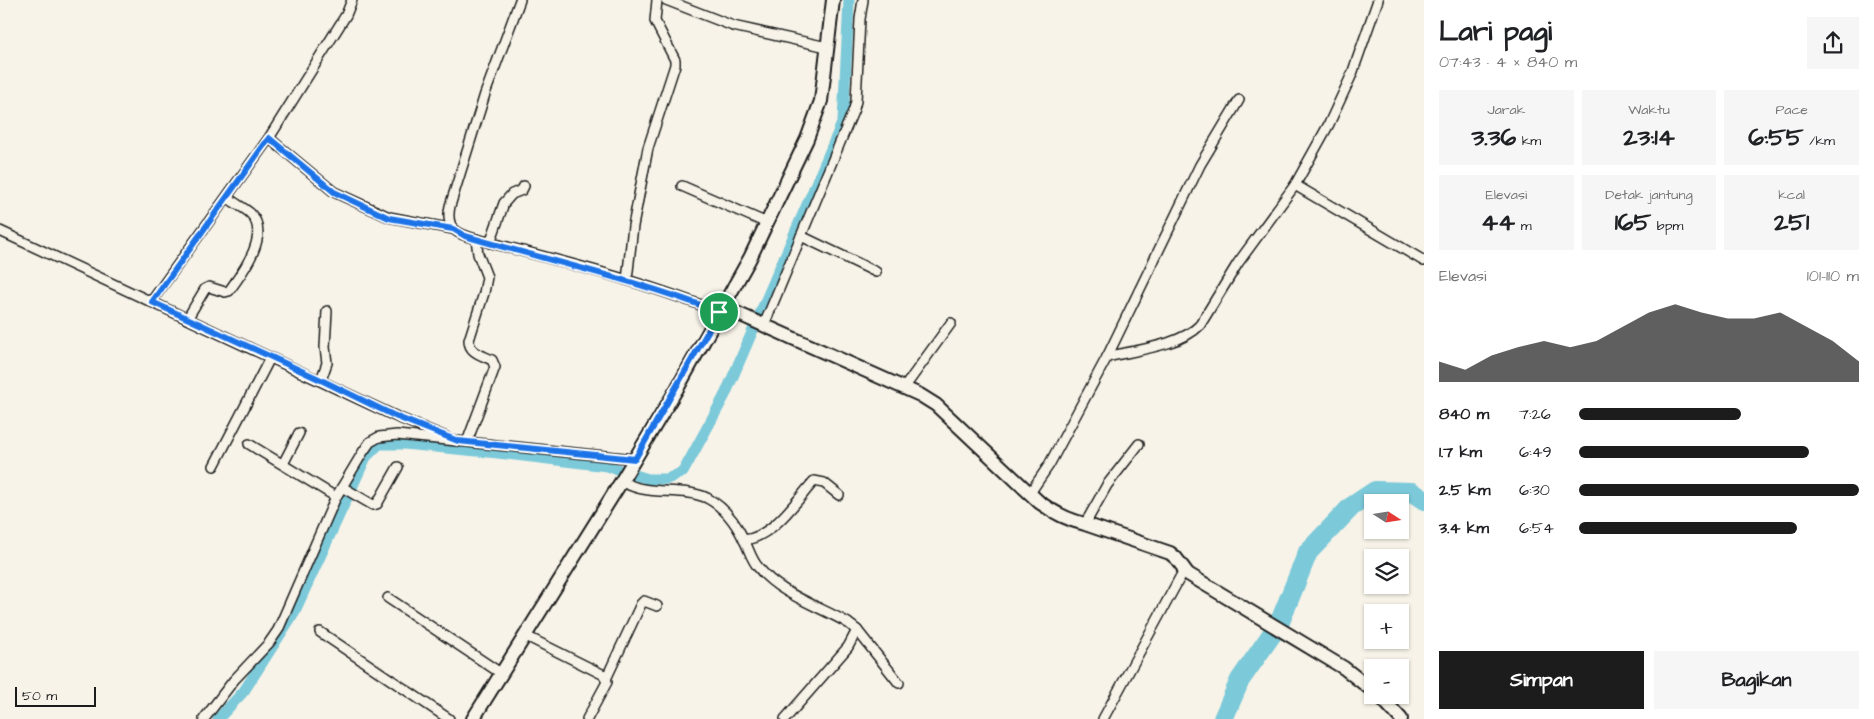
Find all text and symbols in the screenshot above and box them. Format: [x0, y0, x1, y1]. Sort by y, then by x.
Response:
text: Lari pagi [1439, 12, 1552, 51]
button: share [1807, 17, 1859, 69]
text: 07:43 · 4 × 840 m [1439, 51, 1577, 73]
text: Jarak [1487, 100, 1525, 120]
text: Waktu [1628, 100, 1670, 120]
text: Pace [1775, 100, 1808, 120]
text: 3.36 [1471, 120, 1516, 155]
text: 23:14 [1623, 120, 1675, 155]
text: 6:55 [1748, 120, 1804, 155]
text: km [1516, 131, 1541, 151]
text: /km [1804, 131, 1835, 151]
text: Elevasi [1486, 185, 1527, 205]
text: Detak jantung [1605, 185, 1693, 205]
text: kcal [1778, 185, 1805, 205]
text: 44 [1481, 205, 1515, 240]
text: 165 [1615, 205, 1651, 240]
text: 251 [1774, 205, 1809, 240]
text: m [1515, 216, 1532, 236]
text: bpm [1651, 216, 1683, 236]
text: Elevasi [1439, 265, 1487, 287]
text: 101–110 m [1807, 265, 1859, 287]
pin [698, 291, 740, 333]
icon: arrive [705, 298, 733, 326]
text: 840 m [1439, 403, 1489, 425]
text: 7:26 [1519, 403, 1551, 425]
text: 1.7 km [1439, 441, 1482, 463]
text: 6:49 [1519, 441, 1552, 463]
text: 2.5 km [1439, 479, 1490, 501]
text: 6:30 [1519, 479, 1550, 501]
north arrow [1364, 494, 1409, 539]
map controls [1364, 494, 1409, 704]
text: 3.4 km [1439, 517, 1489, 539]
text: 6:54 [1519, 517, 1554, 539]
button: layers [1364, 549, 1409, 594]
button: + [1364, 604, 1409, 649]
button: Simpan [1439, 651, 1644, 709]
button: Bagikan [1654, 651, 1859, 709]
button: − [1364, 659, 1409, 704]
scale bar [15, 684, 96, 707]
text: 50 m [22, 686, 57, 706]

